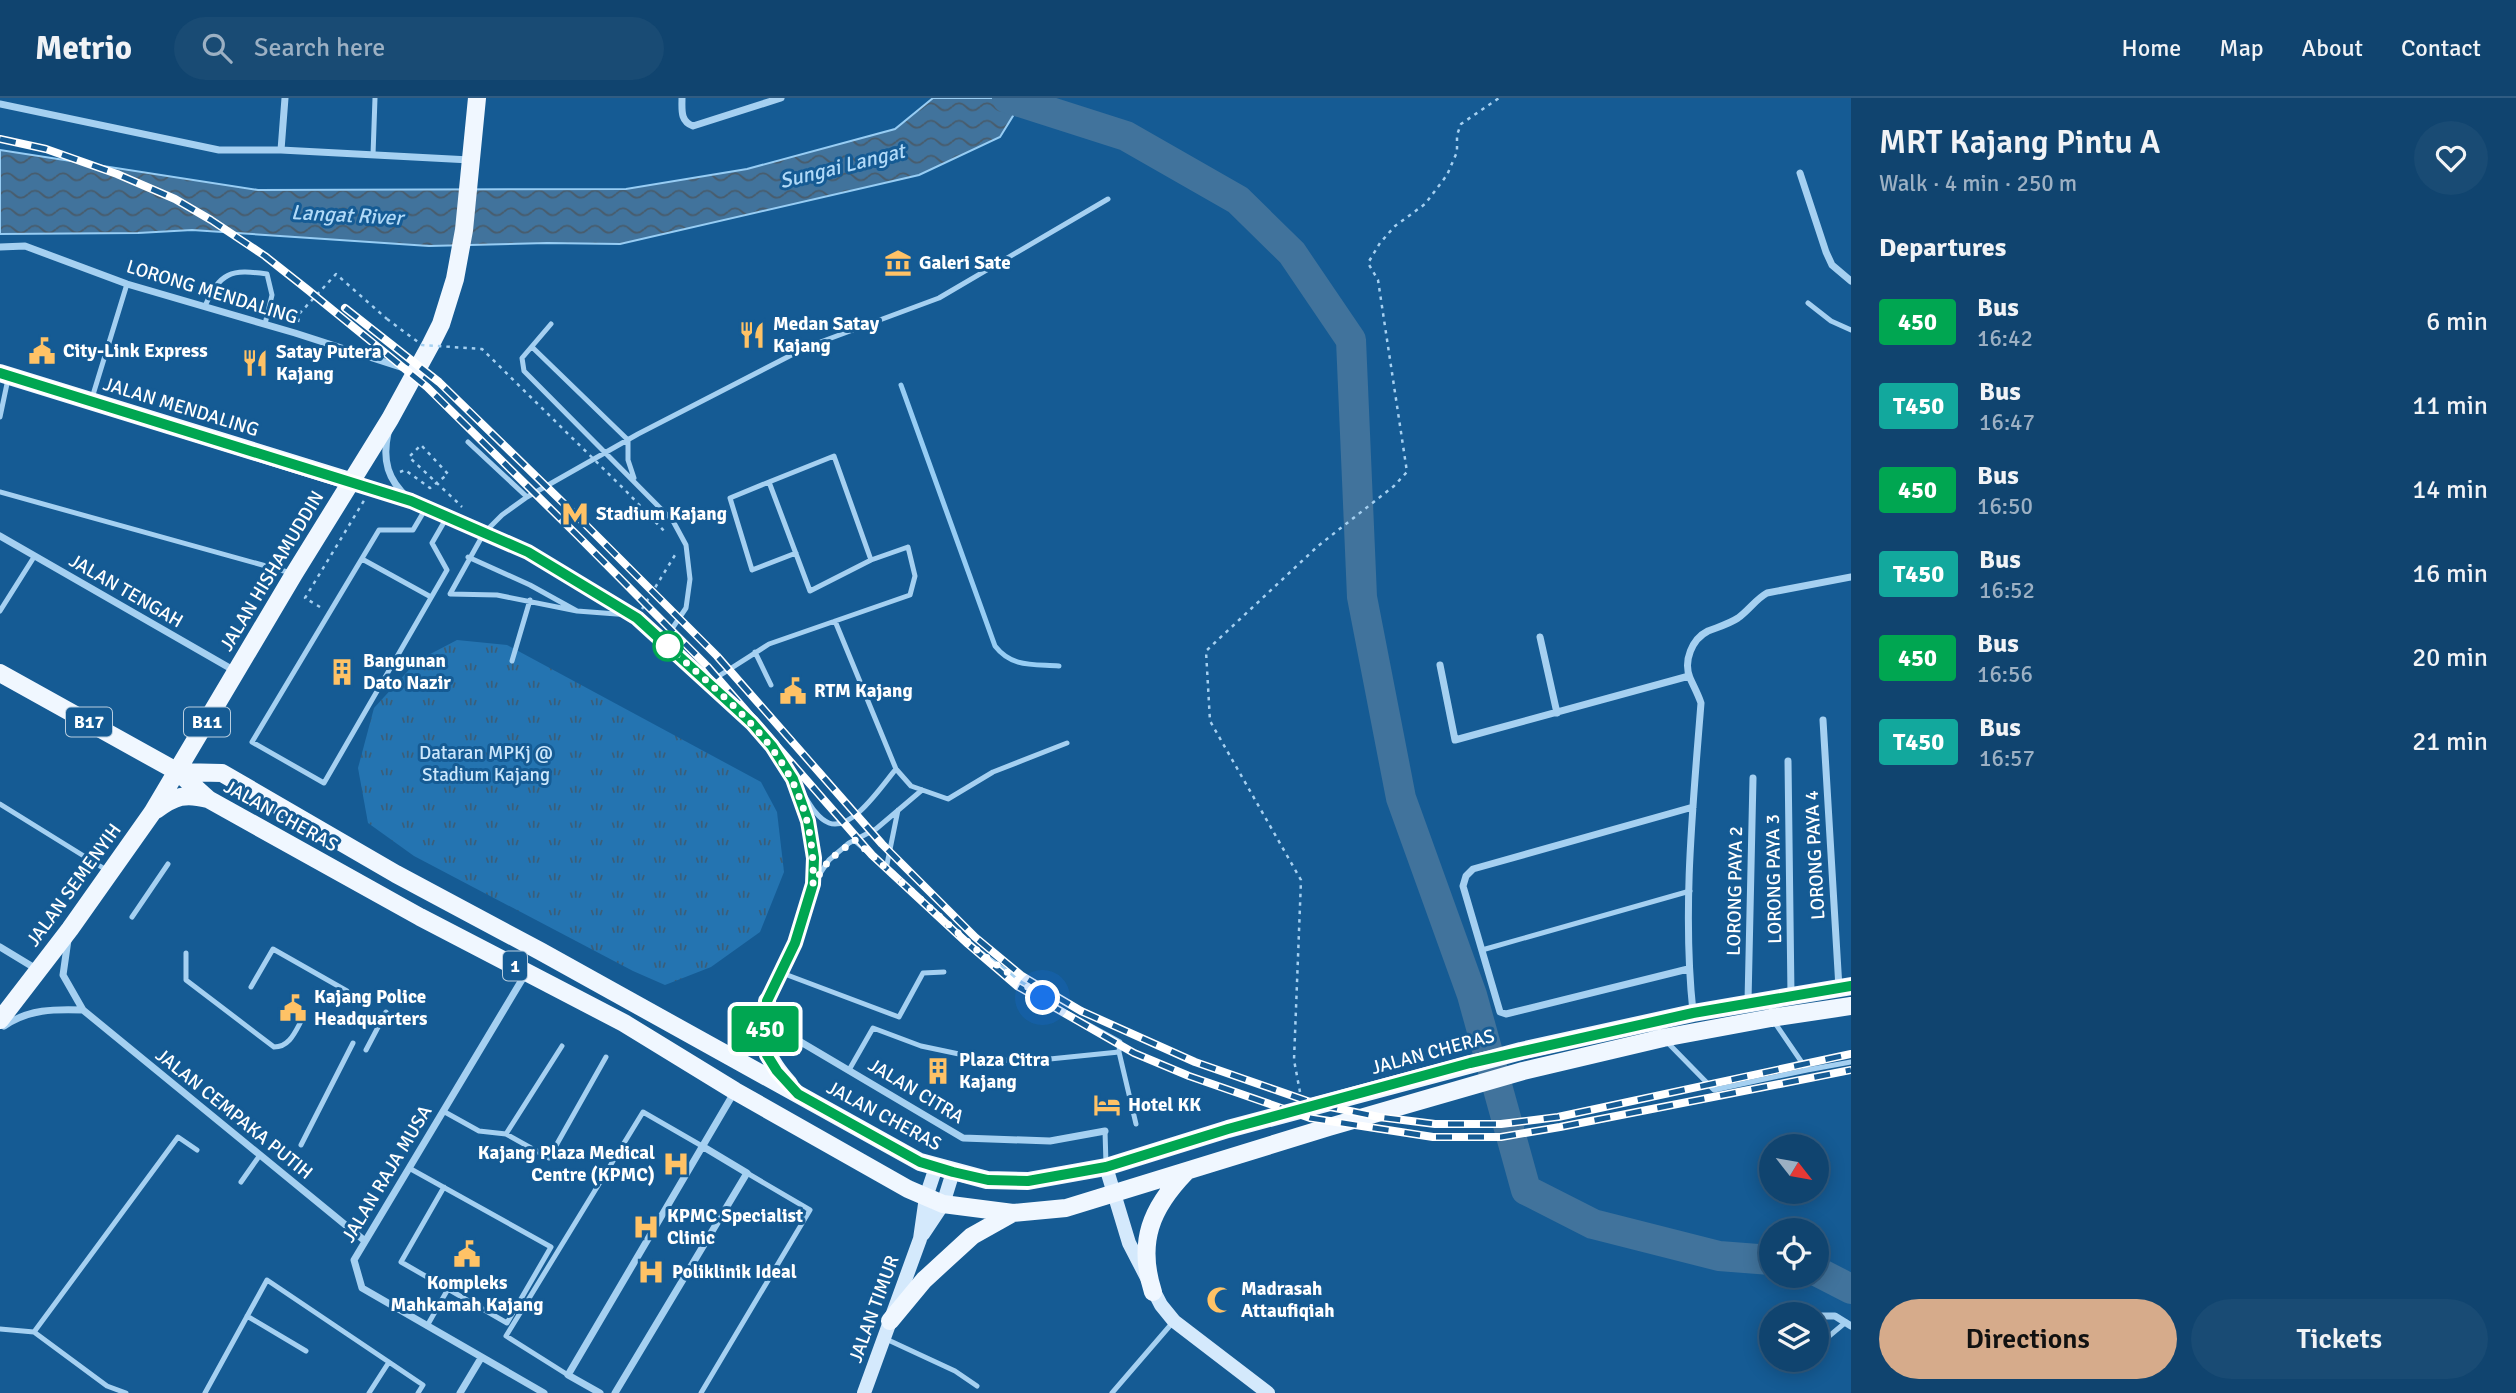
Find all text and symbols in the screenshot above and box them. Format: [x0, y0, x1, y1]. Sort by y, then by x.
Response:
search box [174, 17, 664, 80]
text: Metrio [35, 28, 132, 69]
icon: search [198, 29, 236, 67]
text: Search here [254, 32, 385, 64]
text: Home [2121, 33, 2181, 63]
text: Map [2219, 33, 2264, 63]
text: About [2302, 33, 2363, 63]
text: Contact [2401, 33, 2481, 63]
button: heart [2414, 121, 2488, 195]
text: MRT Kajang Pintu A [1879, 122, 2160, 163]
water label: Sungai Langat [777, 137, 910, 194]
text: Walk · 4 min · 250 m [1879, 169, 2077, 198]
water label: Langat River [290, 199, 407, 231]
text: Departures [1879, 232, 2006, 264]
museum icon: Galeri Sate [883, 248, 913, 278]
place label: Galeri Sate [919, 251, 1011, 275]
street label: LORONG MENDALING [123, 255, 301, 329]
text: Bus [1977, 292, 2019, 324]
text: 6 min [2426, 306, 2488, 338]
text: 450 [1898, 307, 1937, 337]
place label: Medan Satay Kajang [773, 312, 880, 358]
restaurant icon: Medan Satay Kajang [737, 320, 767, 350]
text: 16:42 [1977, 324, 2033, 353]
public building icon: City-Link Express [27, 336, 57, 366]
place label: City-Link Express [63, 339, 208, 363]
place label: Satay Putera Kajang [276, 340, 382, 386]
restaurant icon: Satay Putera Kajang [240, 348, 270, 378]
street label: JALAN MENDALING [100, 372, 262, 442]
text: Bus [1979, 376, 2021, 408]
text: 11 min [2412, 390, 2488, 422]
text: T450 [1893, 391, 1944, 421]
text: 16:47 [1979, 408, 2035, 437]
text: Bus [1977, 460, 2019, 492]
text: 14 min [2412, 474, 2488, 506]
text: 450 [1898, 475, 1937, 505]
street label: JALAN HISHAMUDDIN [215, 487, 329, 655]
text: 16:50 [1977, 492, 2033, 521]
metro station icon: Stadium Kajang [560, 499, 590, 529]
place label: Stadium Kajang [596, 502, 727, 526]
text: Bus [1979, 544, 2021, 576]
street label: JALAN TENGAH [65, 549, 187, 633]
text: 16 min [2412, 558, 2488, 590]
text: T450 [1893, 559, 1944, 589]
text: 16:52 [1979, 576, 2035, 605]
text: Bus [1977, 628, 2019, 660]
unlabelled marker [653, 631, 683, 661]
text: 20 min [2412, 642, 2488, 674]
text: 450 [1898, 643, 1937, 673]
place label: Bangunan Dato Nazir [363, 649, 451, 695]
building icon: Bangunan Dato Nazir [327, 657, 357, 687]
text: 16:56 [1977, 660, 2033, 689]
public building icon: RTM Kajang [778, 676, 808, 706]
place label: RTM Kajang [814, 679, 913, 703]
road number: B17 [66, 708, 112, 736]
road number: B11 [184, 708, 230, 736]
text: Bus [1979, 712, 2021, 744]
text: 21 min [2412, 726, 2488, 758]
text: T450 [1893, 727, 1944, 757]
park label: Dataran MPKj @ Stadium Kajang [419, 741, 553, 787]
text: 16:57 [1979, 744, 2035, 773]
street label: JALAN CHERAS [220, 775, 342, 857]
street label: LORONG PAYA 4 [1800, 790, 1830, 920]
street label: LORONG PAYA 3 [1761, 814, 1787, 944]
street label: JALAN SEMENYIH [21, 819, 127, 951]
street label: LORONG PAYA 2 [1722, 826, 1748, 956]
road number: 1 [503, 952, 527, 980]
your location [1025, 980, 1060, 1015]
place label: Kajang Police Headquarters [314, 985, 427, 1031]
public building icon: Kajang Police Headquarters [278, 993, 308, 1023]
line badge: 450 [725, 1006, 805, 1052]
text: 450 [746, 1014, 784, 1044]
street label: JALAN CHERAS [1369, 1024, 1497, 1080]
street label: JALAN CEMPAKA PUTIH [151, 1043, 317, 1185]
place label: Plaza Citra Kajang [959, 1048, 1050, 1094]
street label: JALAN CITRA [864, 1053, 969, 1129]
building icon: Plaza Citra Kajang [923, 1056, 953, 1086]
street label: JALAN CHERAS [822, 1076, 946, 1156]
hotel icon: Hotel KK [1092, 1090, 1122, 1120]
place label: Hotel KK [1128, 1093, 1201, 1117]
street label: JALAN RAJA MUSA [337, 1101, 438, 1247]
north arrow [1759, 1134, 1829, 1204]
map controls [1759, 1134, 1829, 1372]
place label: Kajang Plaza Medical Centre (KPMC) [478, 1141, 655, 1187]
hospital icon: Kajang Plaza Medical Centre (KPMC) [661, 1149, 691, 1179]
place label: KPMC Specialist Clinic [667, 1204, 803, 1250]
hospital icon: KPMC Specialist Clinic [631, 1212, 661, 1242]
button: locate [1759, 1218, 1829, 1288]
public building icon: Kompleks Mahkamah Kajang [452, 1239, 482, 1269]
street label: JALAN TIMUR [843, 1252, 905, 1366]
hospital icon: Poliklinik Ideal [636, 1257, 666, 1287]
place label: Poliklinik Ideal [672, 1260, 797, 1284]
place label: Kompleks Mahkamah Kajang [391, 1271, 543, 1317]
place label: Madrasah Attaufiqiah [1241, 1277, 1335, 1323]
mosque icon: Madrasah Attaufiqiah [1205, 1285, 1235, 1315]
button: Directions [1879, 1299, 2177, 1379]
button: Tickets [2191, 1299, 2488, 1379]
button: layers [1759, 1302, 1829, 1372]

